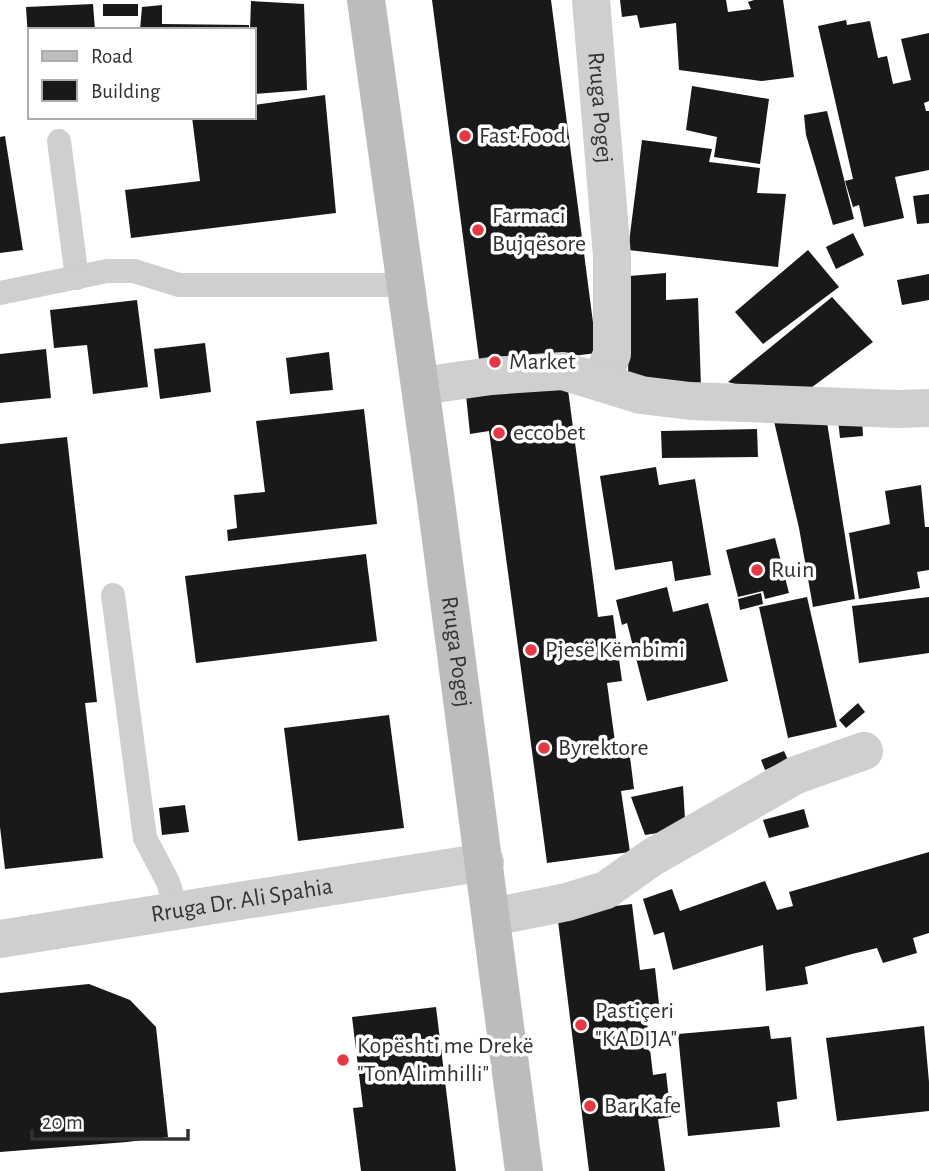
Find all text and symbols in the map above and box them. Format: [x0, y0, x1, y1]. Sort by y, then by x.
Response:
legend [28, 28, 256, 119]
text: Road [91, 46, 133, 67]
street label: Rruga Pogej [583, 51, 616, 164]
text: Building [91, 81, 161, 102]
place label: Fast Food [479, 124, 566, 148]
marker: Fast Food [457, 128, 473, 144]
place label: Farmaci Bujqësore [492, 204, 586, 256]
marker: Farmaci Bujqësore [470, 222, 486, 238]
place label: Market [509, 350, 576, 374]
marker: Market [487, 354, 503, 370]
place label: eccobet [513, 421, 586, 445]
marker: eccobet [491, 425, 507, 441]
place label: Ruin [771, 558, 814, 582]
marker: Ruin [749, 562, 765, 578]
street label: Rruga Pogej [437, 595, 475, 709]
place label: Pjesë Këmbimi [545, 638, 685, 662]
marker: Pjesë Këmbimi [523, 642, 539, 658]
place label: Byrektore [558, 736, 649, 760]
marker: Byrektore [536, 740, 552, 756]
street label: Rruga Dr. Ali Spahia [149, 874, 335, 927]
place label: Pastiçeri "KADIJA" [595, 999, 677, 1051]
marker: Pastiçeri "KADIJA" [573, 1017, 589, 1033]
place label: Kopështi me Drekë "Ton Alimhilli" [357, 1034, 534, 1086]
marker: Kopështi me Drekë "Ton Alimhilli" [335, 1052, 351, 1068]
place label: Bar Kafe [604, 1094, 681, 1118]
scale bar [32, 1098, 187, 1142]
marker: Bar Kafe [582, 1098, 598, 1114]
text: 20 m [42, 1112, 83, 1133]

